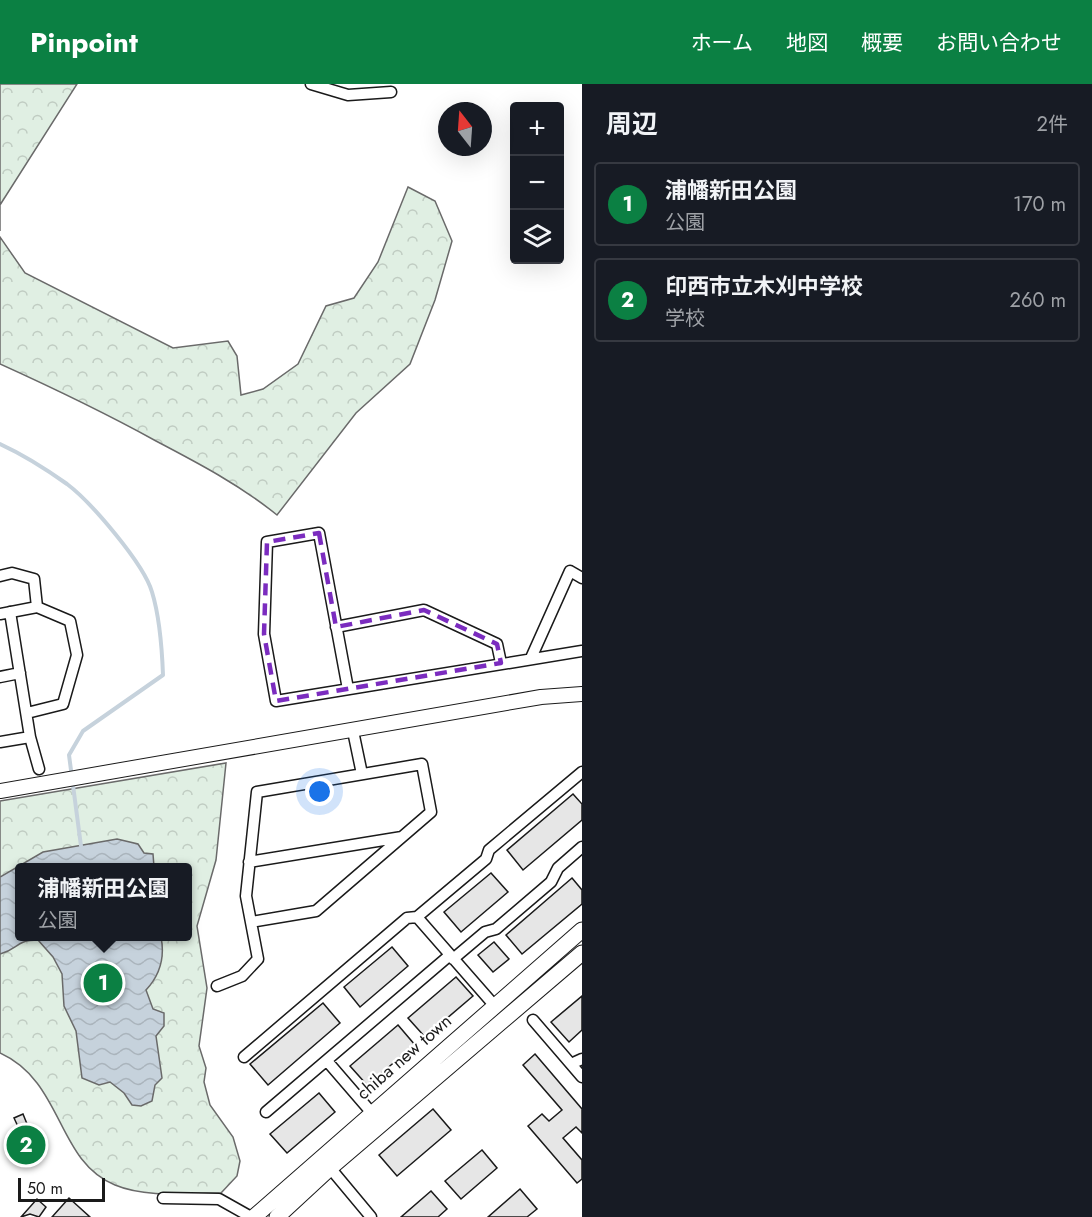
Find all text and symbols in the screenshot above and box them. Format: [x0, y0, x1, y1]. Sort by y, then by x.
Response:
text: Pinpoint [30, 22, 138, 63]
text: ホーム [691, 28, 753, 58]
text: 地図 [786, 28, 828, 58]
text: 概要 [861, 28, 903, 58]
text: お問い合わせ [936, 28, 1062, 58]
north arrow [438, 102, 492, 156]
map controls [510, 102, 564, 264]
button: + [510, 102, 564, 156]
text: 周辺 [606, 105, 658, 143]
text: 2件 [1037, 110, 1068, 139]
button: − [510, 156, 564, 210]
text: 浦幡新田公園 [665, 174, 797, 206]
text: 1 [622, 190, 633, 219]
text: 170 m [1013, 190, 1066, 219]
text: 公園 [665, 208, 705, 237]
button: layers [510, 210, 564, 264]
text: 印西市立木刈中学校 [665, 270, 863, 302]
text: 2 [621, 286, 634, 315]
text: 260 m [1010, 286, 1066, 315]
text: 学校 [665, 304, 705, 333]
your location [305, 777, 334, 806]
popup [15, 863, 192, 941]
text: 浦幡新田公園 [37, 872, 170, 904]
text: 公園 [37, 906, 77, 935]
pin: 1 [84, 960, 122, 1006]
street label: chiba new town [351, 1008, 457, 1106]
pin: 2 [6, 1122, 46, 1168]
scale bar [18, 1175, 105, 1202]
text: 50 m [27, 1177, 63, 1200]

